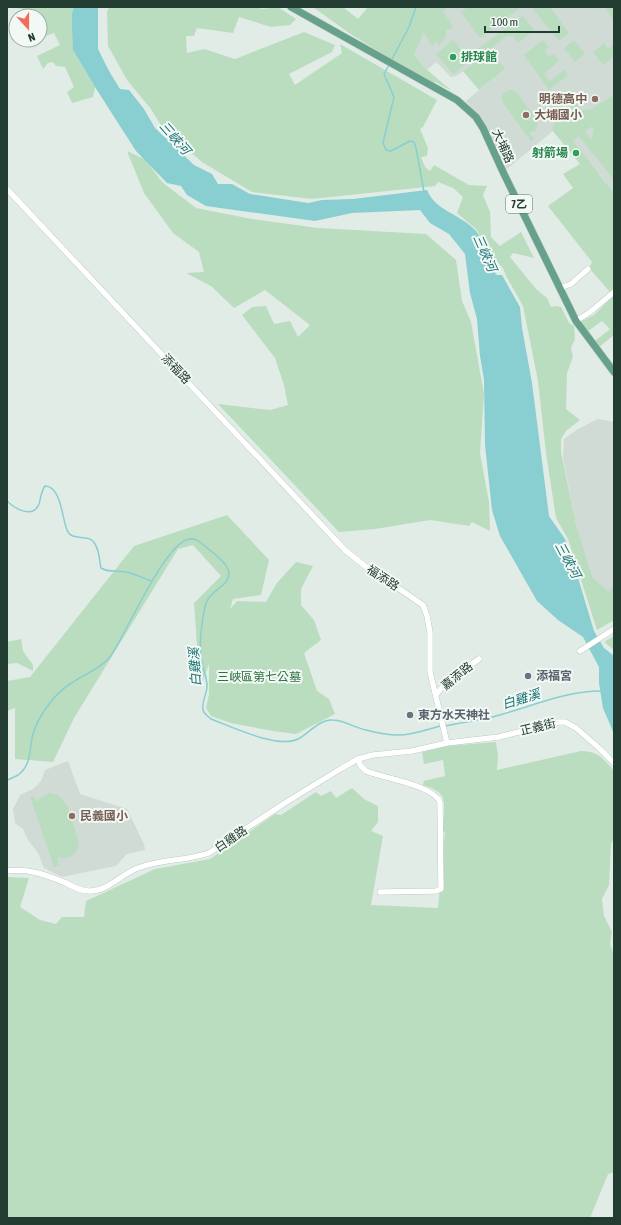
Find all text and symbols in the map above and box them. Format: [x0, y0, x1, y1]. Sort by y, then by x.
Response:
north arrow [8, 8, 48, 48]
scale bar [485, 8, 559, 34]
text: 100 m [491, 15, 518, 29]
text: N [26, 31, 37, 44]
place label: 排球館 [461, 50, 497, 64]
marker: 排球館 [448, 52, 458, 62]
place label: 明德高中 [539, 92, 587, 106]
marker: 明德高中 [590, 94, 600, 104]
place label: 大埔國小 [534, 108, 582, 122]
marker: 大埔國小 [521, 110, 531, 120]
water label: 三峽河 [157, 118, 195, 160]
street label: 大埔路 [489, 127, 517, 165]
place label: 射箭場 [532, 146, 568, 160]
marker: 射箭場 [571, 148, 581, 158]
road number: 7乙 [506, 195, 532, 213]
water label: 三峽河 [470, 232, 501, 277]
street label: 添福路 [159, 351, 193, 387]
water label: 三峽河 [552, 539, 585, 583]
street label: 福添路 [364, 562, 402, 594]
water label: 白雞溪 [186, 645, 204, 687]
street label: 嘉添路 [439, 659, 475, 693]
place label: 添福宮 [536, 669, 572, 683]
park label: 三峽區第七公墓 [217, 670, 301, 684]
marker: 添福宮 [523, 671, 533, 681]
water label: 白雞溪 [500, 686, 544, 712]
place label: 東方水天神社 [418, 708, 490, 722]
marker: 東方水天神社 [405, 710, 415, 720]
street label: 正義街 [519, 716, 557, 738]
place label: 民義國小 [80, 809, 128, 823]
marker: 民義國小 [67, 811, 77, 821]
street label: 白雞路 [212, 823, 250, 855]

